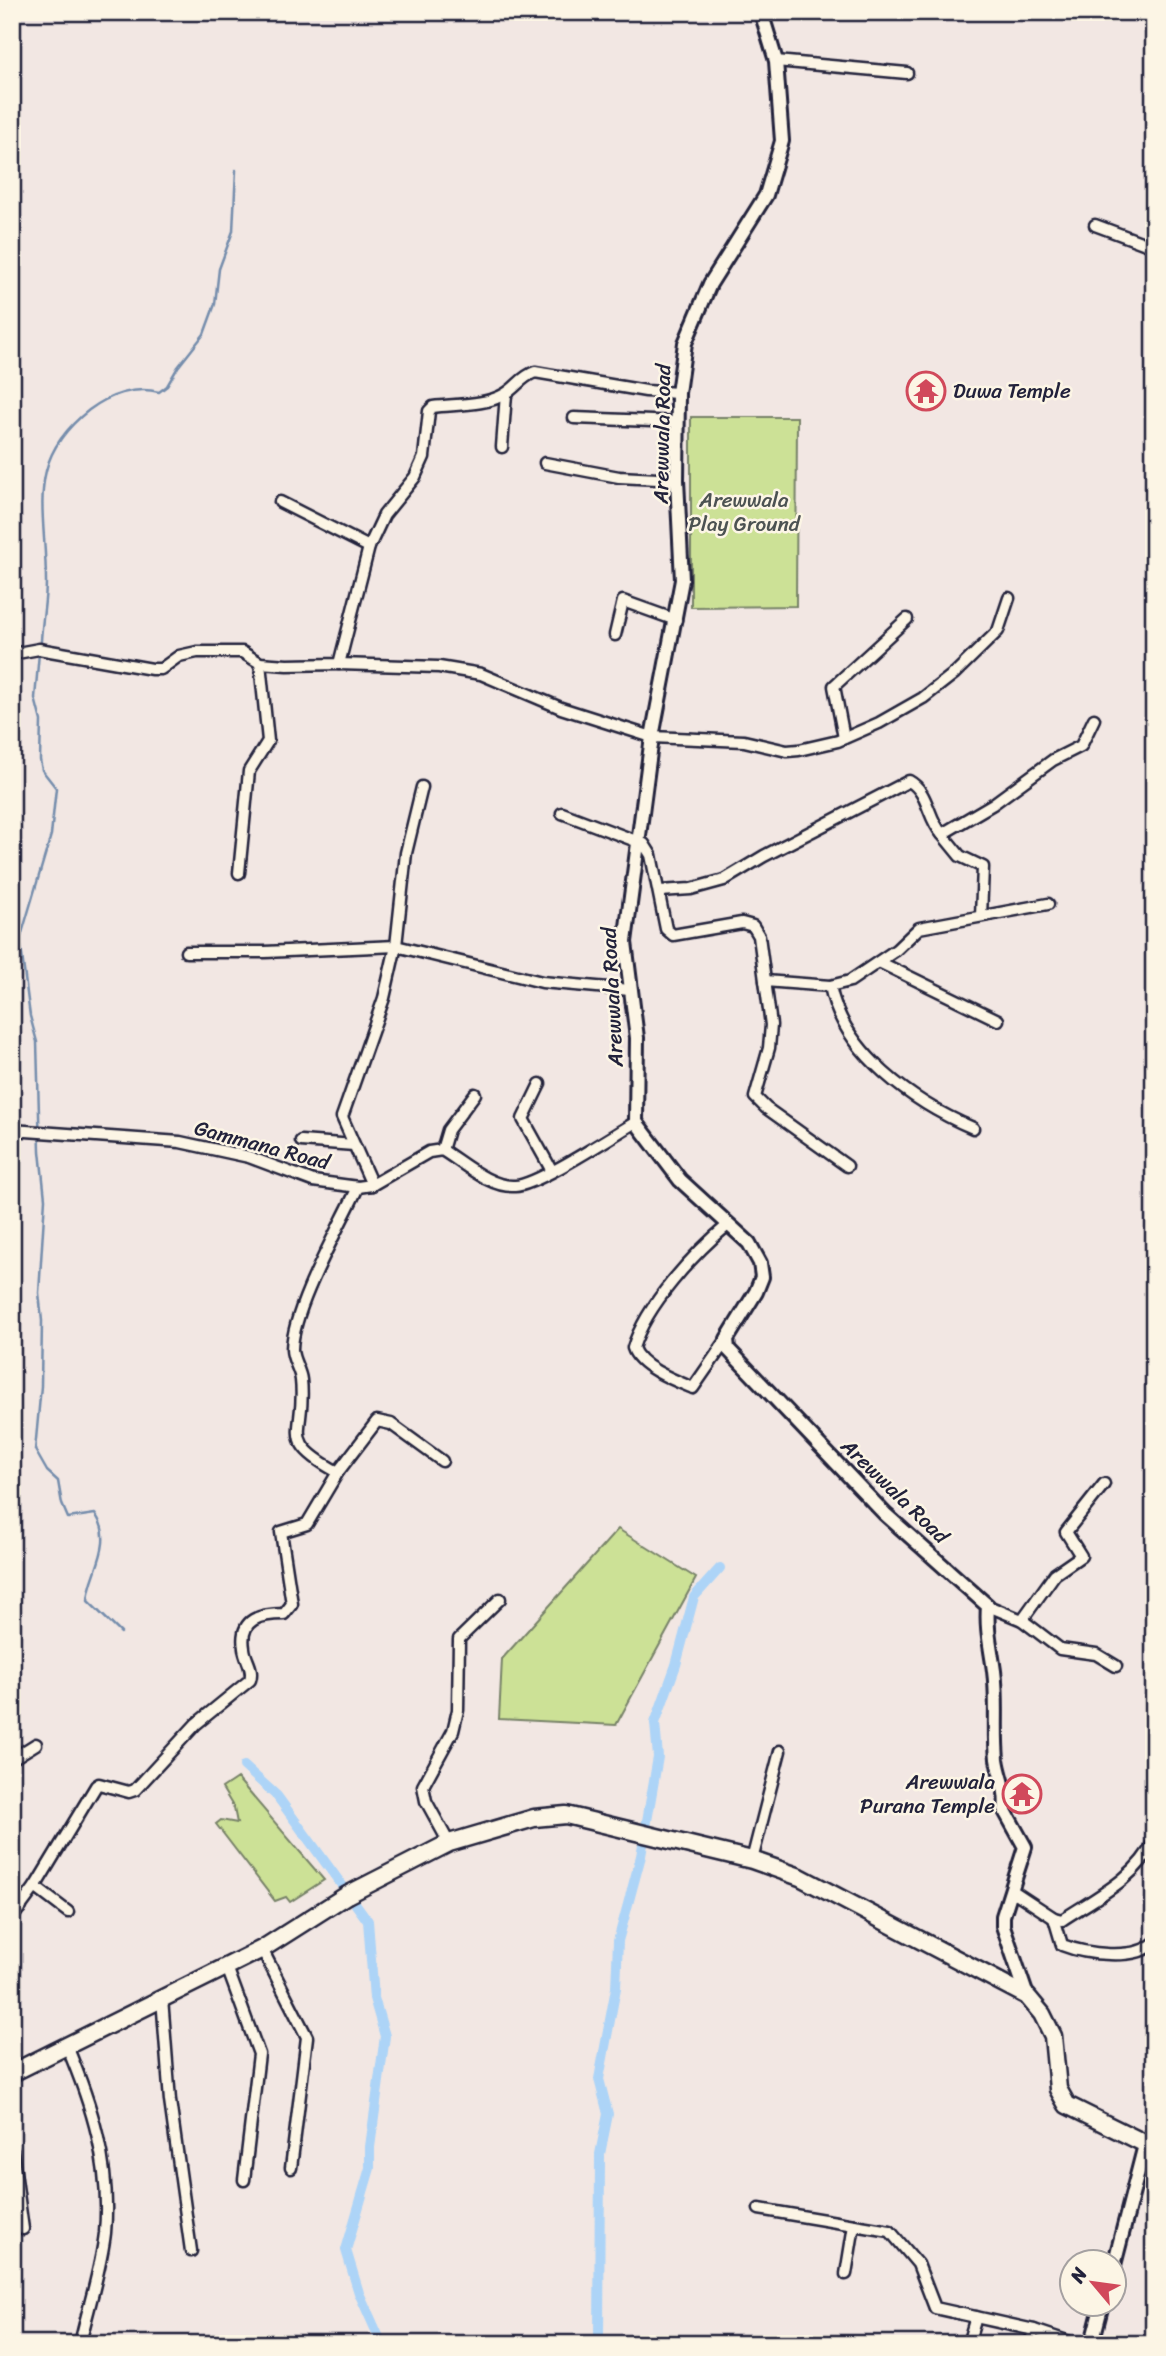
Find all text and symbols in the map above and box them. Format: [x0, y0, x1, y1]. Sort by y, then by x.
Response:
street label: Arewwala Road [642, 362, 682, 505]
temple icon: Duwa Temple [905, 370, 947, 412]
place label: Duwa Temple [953, 372, 1071, 410]
park label: Arewwala Play Ground [688, 481, 802, 543]
street label: Arewwala Road [589, 924, 635, 1069]
street label: Gammana Road [190, 1109, 336, 1182]
street label: Arewwala Road [831, 1428, 960, 1555]
place label: Arewwala Purana Temple [860, 1763, 995, 1825]
temple icon: Arewwala Purana Temple [1001, 1773, 1043, 1815]
north arrow [1058, 2248, 1128, 2318]
text: N [1060, 2261, 1097, 2290]

